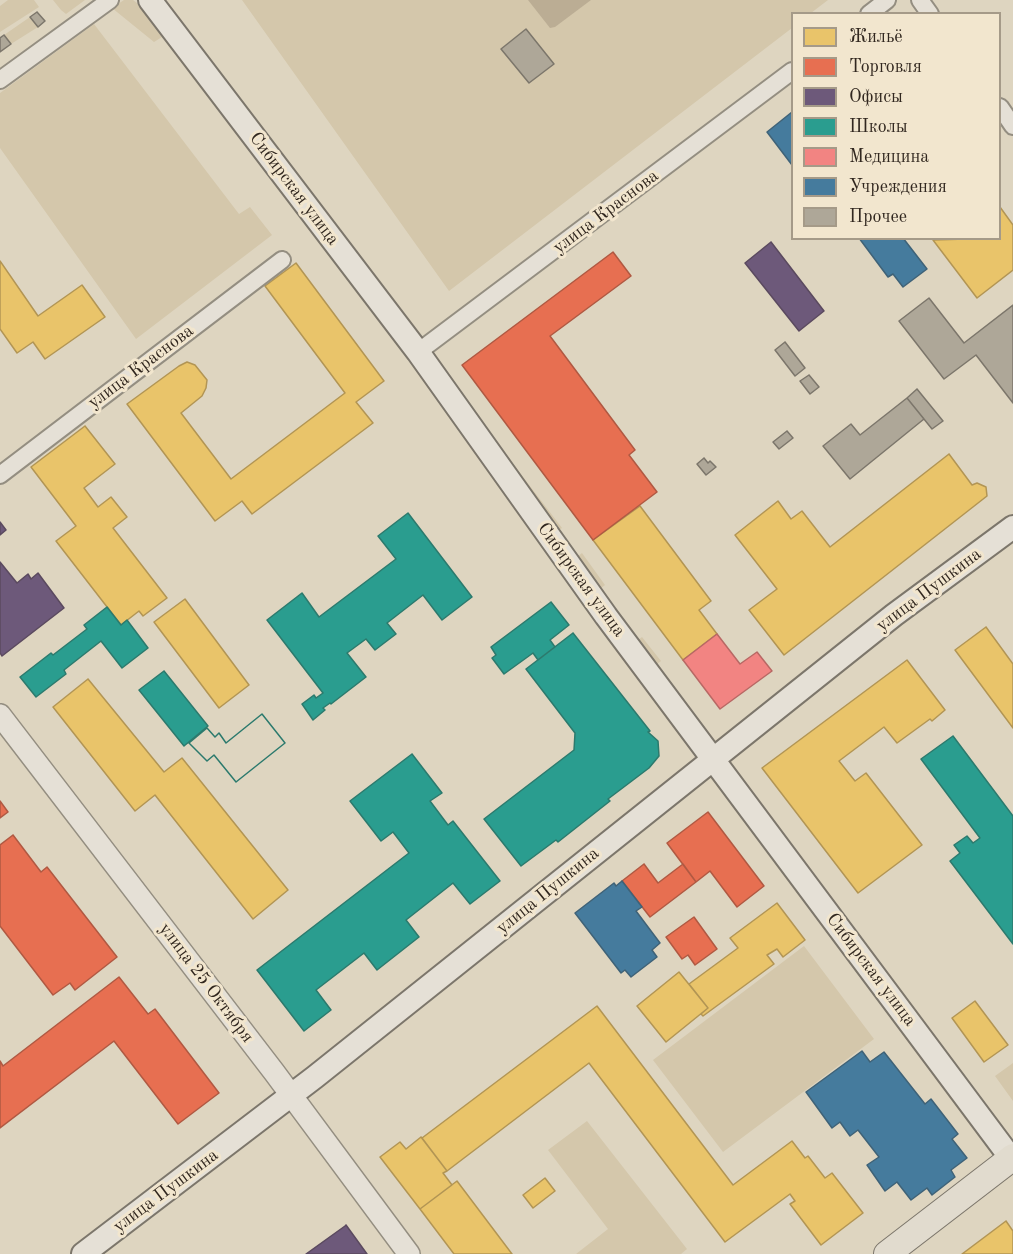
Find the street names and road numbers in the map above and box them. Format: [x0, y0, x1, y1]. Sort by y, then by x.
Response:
street label: Сибирская улица [244, 128, 344, 250]
street label: улица Краснова [549, 165, 663, 259]
street label: улица Краснова [84, 320, 198, 414]
street label: Сибирская улица [532, 519, 630, 641]
street label: улица Пушкина [872, 543, 986, 637]
street label: улица Пушкина [492, 843, 604, 939]
street label: Сибирская улица [821, 909, 921, 1031]
street label: улица 25 Октября [154, 919, 258, 1047]
street label: улица Пушкина [109, 1144, 223, 1238]

